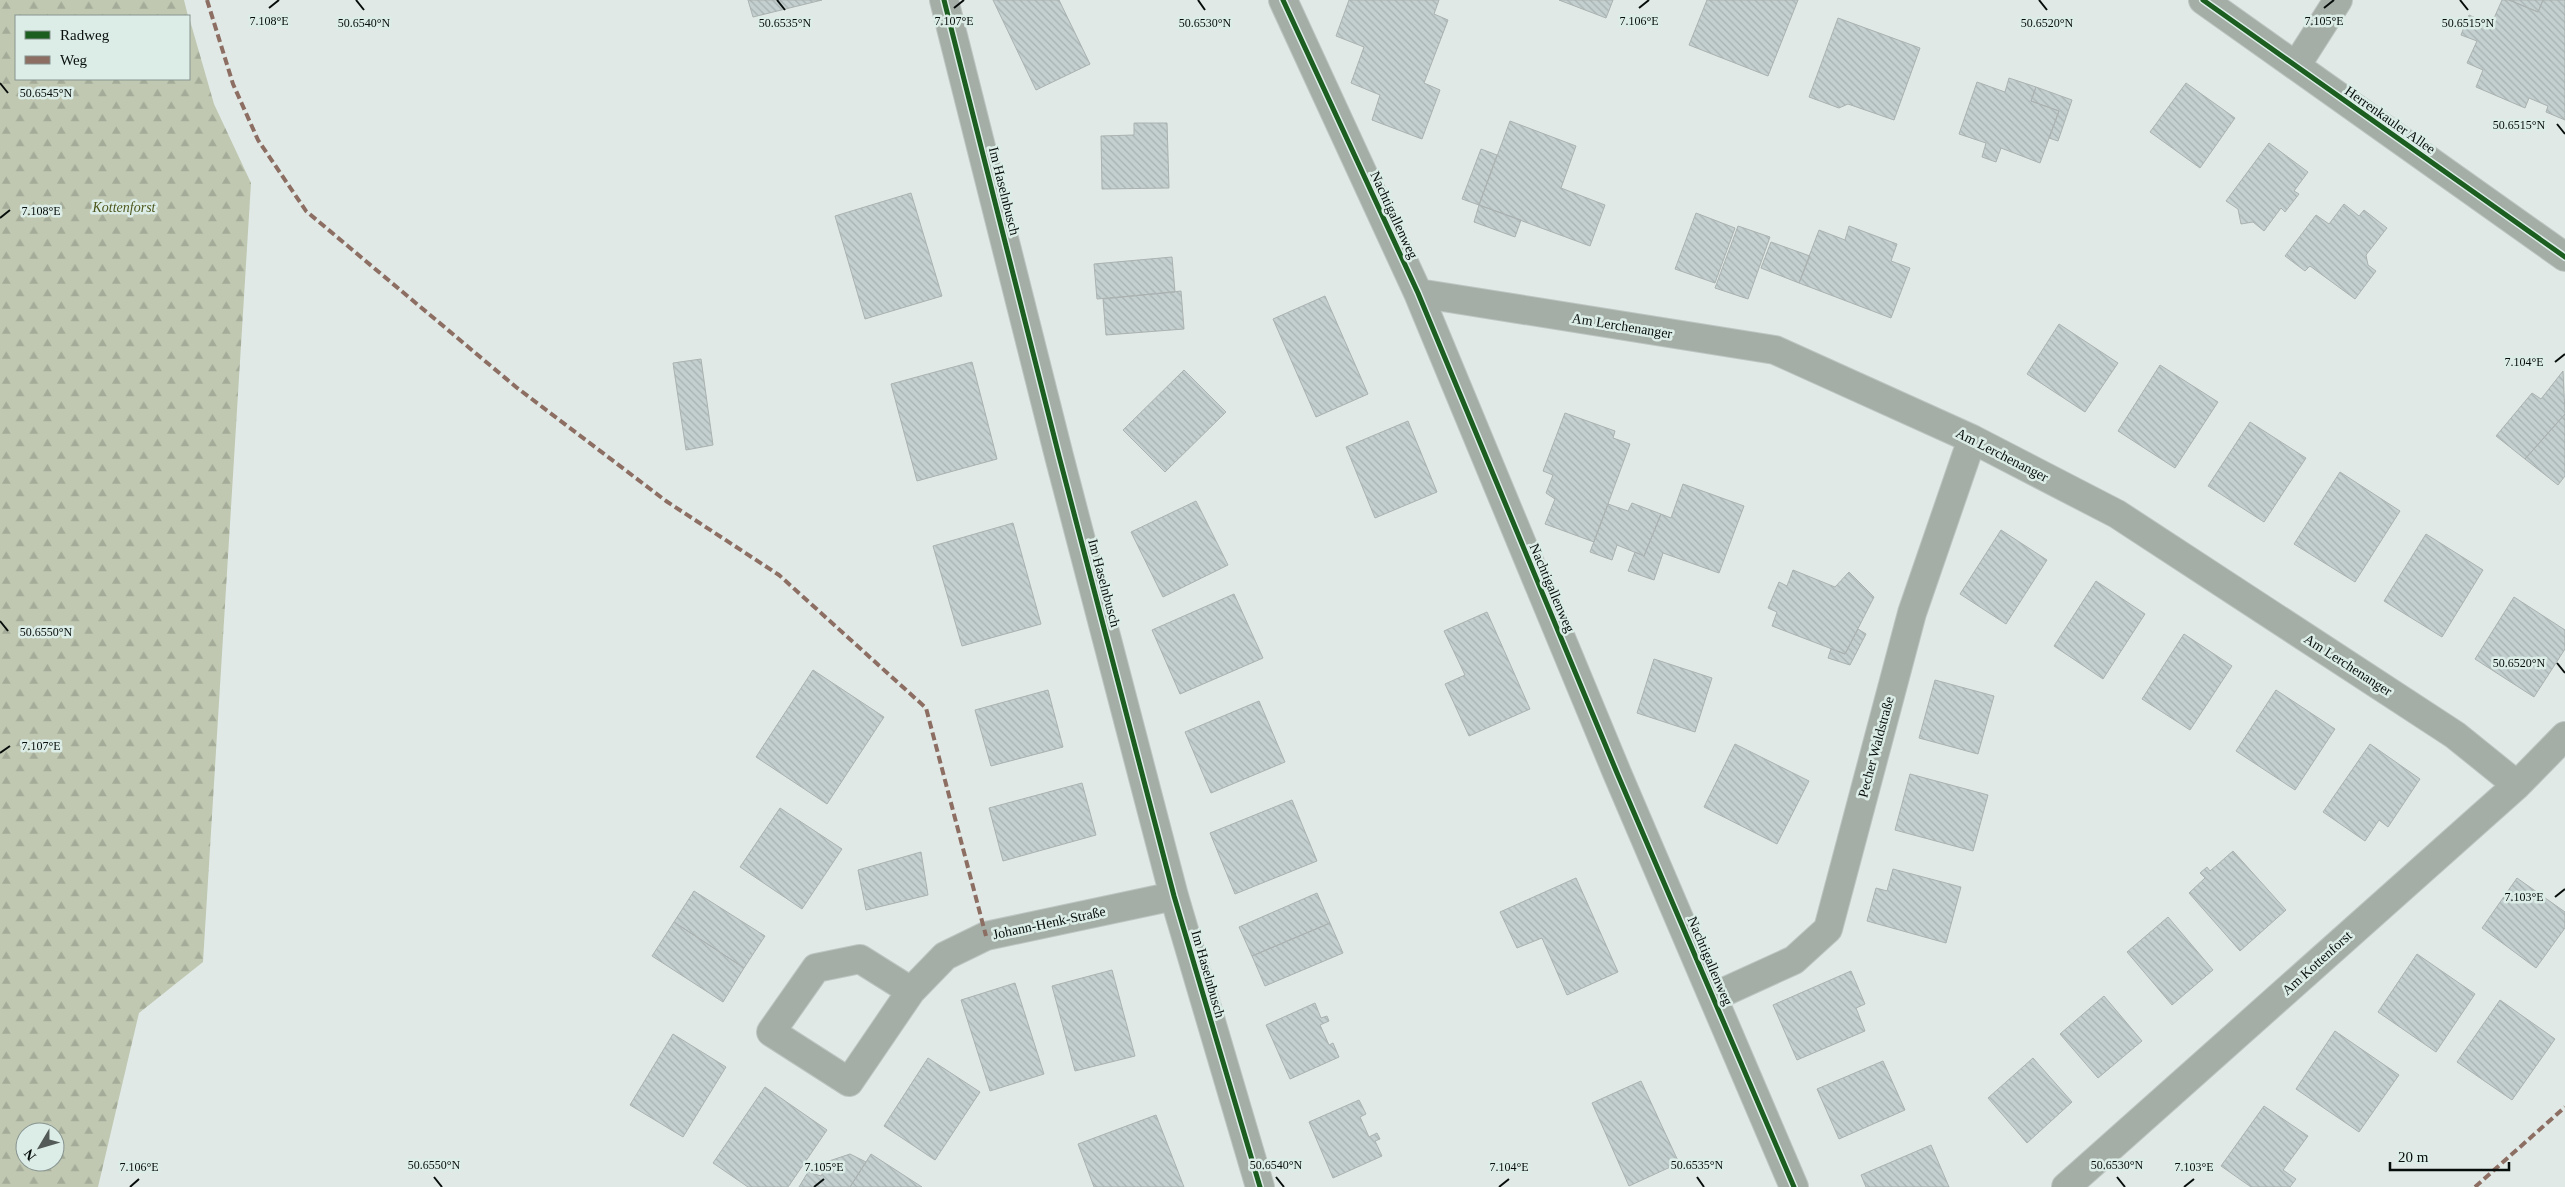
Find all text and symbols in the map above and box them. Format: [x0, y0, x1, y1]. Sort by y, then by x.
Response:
text: 7.108°E [249, 14, 289, 28]
text: 7.107°E [934, 14, 974, 28]
text: 7.106°E [1619, 14, 1659, 28]
text: 7.105°E [2304, 14, 2344, 28]
legend [15, 15, 190, 80]
text: 50.6540°N [338, 16, 391, 30]
text: 50.6535°N [759, 16, 812, 30]
text: 50.6530°N [1179, 16, 1232, 30]
text: 50.6520°N [2021, 16, 2074, 30]
text: 50.6515°N [2442, 16, 2495, 30]
text: Radweg [60, 27, 110, 43]
text: Weg [60, 52, 88, 68]
street label: Herrenkauler Allee [2342, 83, 2438, 157]
text: 50.6545°N [20, 86, 73, 100]
text: 50.6515°N [2493, 118, 2546, 132]
street label: Im Haselnbusch [986, 145, 1022, 237]
street label: Nachtigallenweg [1367, 169, 1421, 261]
park label: Kottenforst [91, 200, 157, 215]
text: 7.108°E [21, 204, 61, 218]
street label: Am Lerchenanger [1571, 311, 1674, 341]
text: 7.104°E [2504, 355, 2544, 369]
street label: Am Lerchenanger [1953, 425, 2051, 485]
street label: Im Haselnbusch [1085, 537, 1123, 629]
street label: Nachtigallenweg [1527, 541, 1577, 635]
text: 50.6550°N [20, 625, 73, 639]
street label: Am Lerchenanger [2301, 631, 2395, 699]
text: 50.6520°N [2493, 656, 2546, 670]
street label: Pecher Waldstraße [1855, 695, 1897, 799]
text: 7.107°E [21, 739, 61, 753]
text: 7.103°E [2504, 890, 2544, 904]
street label: Johann-Henk-Straße [991, 904, 1107, 942]
street label: Nachtigallenweg [1685, 914, 1735, 1008]
street label: Im Haselnbusch [1188, 928, 1228, 1020]
street label: Am Kottenforst [2279, 928, 2355, 998]
north arrow [15, 1122, 65, 1172]
scale bar [2390, 1140, 2509, 1172]
text: N [21, 1146, 39, 1163]
text: 20 m [2398, 1149, 2429, 1165]
text: 50.6550°N [408, 1158, 461, 1172]
text: 50.6540°N [1250, 1158, 1303, 1172]
text: 50.6535°N [1671, 1158, 1724, 1172]
text: 50.6530°N [2091, 1158, 2144, 1172]
text: 7.106°E [119, 1160, 159, 1174]
text: 7.105°E [804, 1160, 844, 1174]
text: 7.104°E [1489, 1160, 1529, 1174]
text: 7.103°E [2174, 1160, 2214, 1174]

